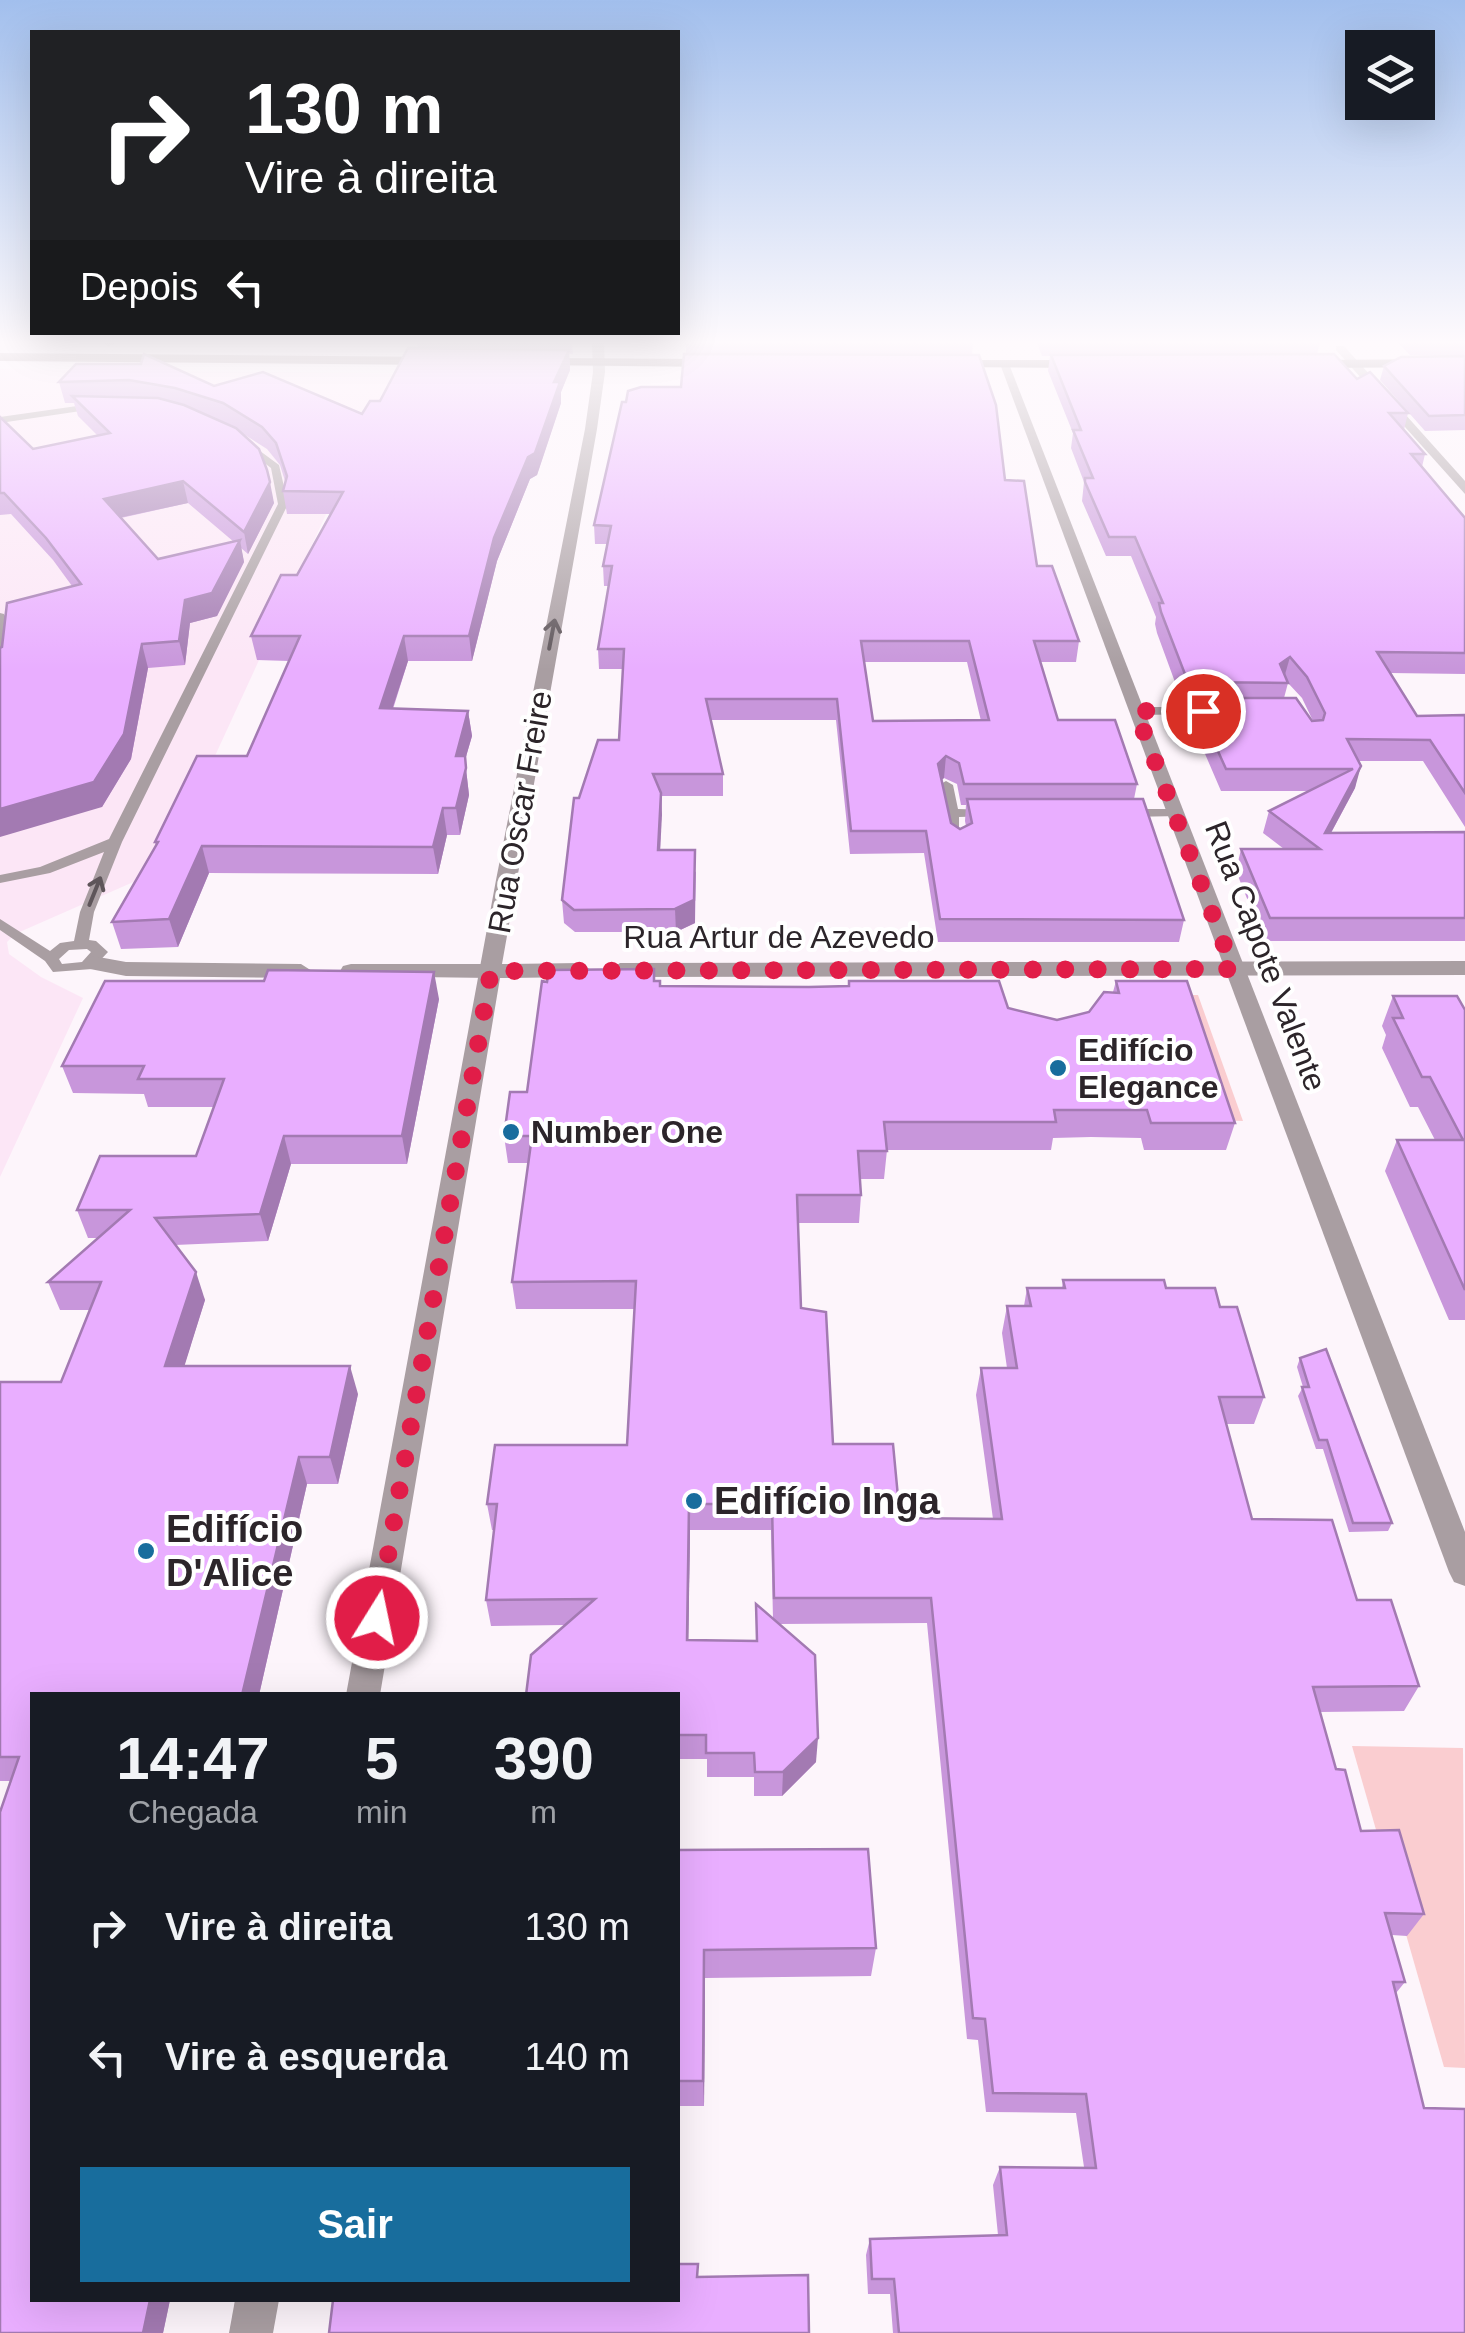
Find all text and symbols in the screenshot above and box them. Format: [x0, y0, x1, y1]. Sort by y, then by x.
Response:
map controls [1345, 30, 1435, 120]
button: layers [1345, 30, 1435, 120]
icon: right [80, 70, 210, 200]
text: 130 m [245, 70, 443, 148]
text: Vire à direita [245, 152, 497, 203]
icon: left [218, 260, 273, 315]
text: Depois [80, 266, 198, 308]
one-way arrow [544, 619, 563, 651]
pin [1161, 669, 1246, 754]
icon: arrive [1176, 684, 1231, 739]
street label: Rua Oscar Freire [481, 688, 559, 936]
street label: Rua Capote Valente [1198, 816, 1334, 1096]
one-way arrow [88, 877, 106, 907]
street label: Rua Artur de Azevedo [623, 919, 935, 955]
place label: Edifício Elegance [1078, 1032, 1219, 1105]
marker: Edifício Elegance [1047, 1057, 1069, 1079]
place label: Number One [531, 1114, 723, 1150]
marker: Number One [500, 1121, 522, 1143]
place label: Edifício Inga [714, 1480, 941, 1522]
marker: Edifício Inga [683, 1490, 705, 1512]
place label: Edifício D'Alice [166, 1508, 303, 1594]
marker: Edifício D'Alice [135, 1540, 157, 1562]
position arrow [325, 1566, 429, 1670]
text: 14:47 [116, 1725, 270, 1792]
text: 5 [365, 1725, 398, 1792]
text: 390 [494, 1725, 594, 1792]
text: Chegada [128, 1794, 258, 1830]
text: min [356, 1794, 407, 1830]
text: m [530, 1794, 557, 1830]
icon: right [80, 1900, 135, 1955]
text: Vire à direita [165, 1906, 392, 1948]
text: 130 m [524, 1906, 630, 1948]
icon: left [80, 2030, 135, 2085]
text: Vire à esquerda [165, 2036, 447, 2078]
text: 140 m [524, 2036, 630, 2078]
button: Sair [80, 2167, 630, 2282]

